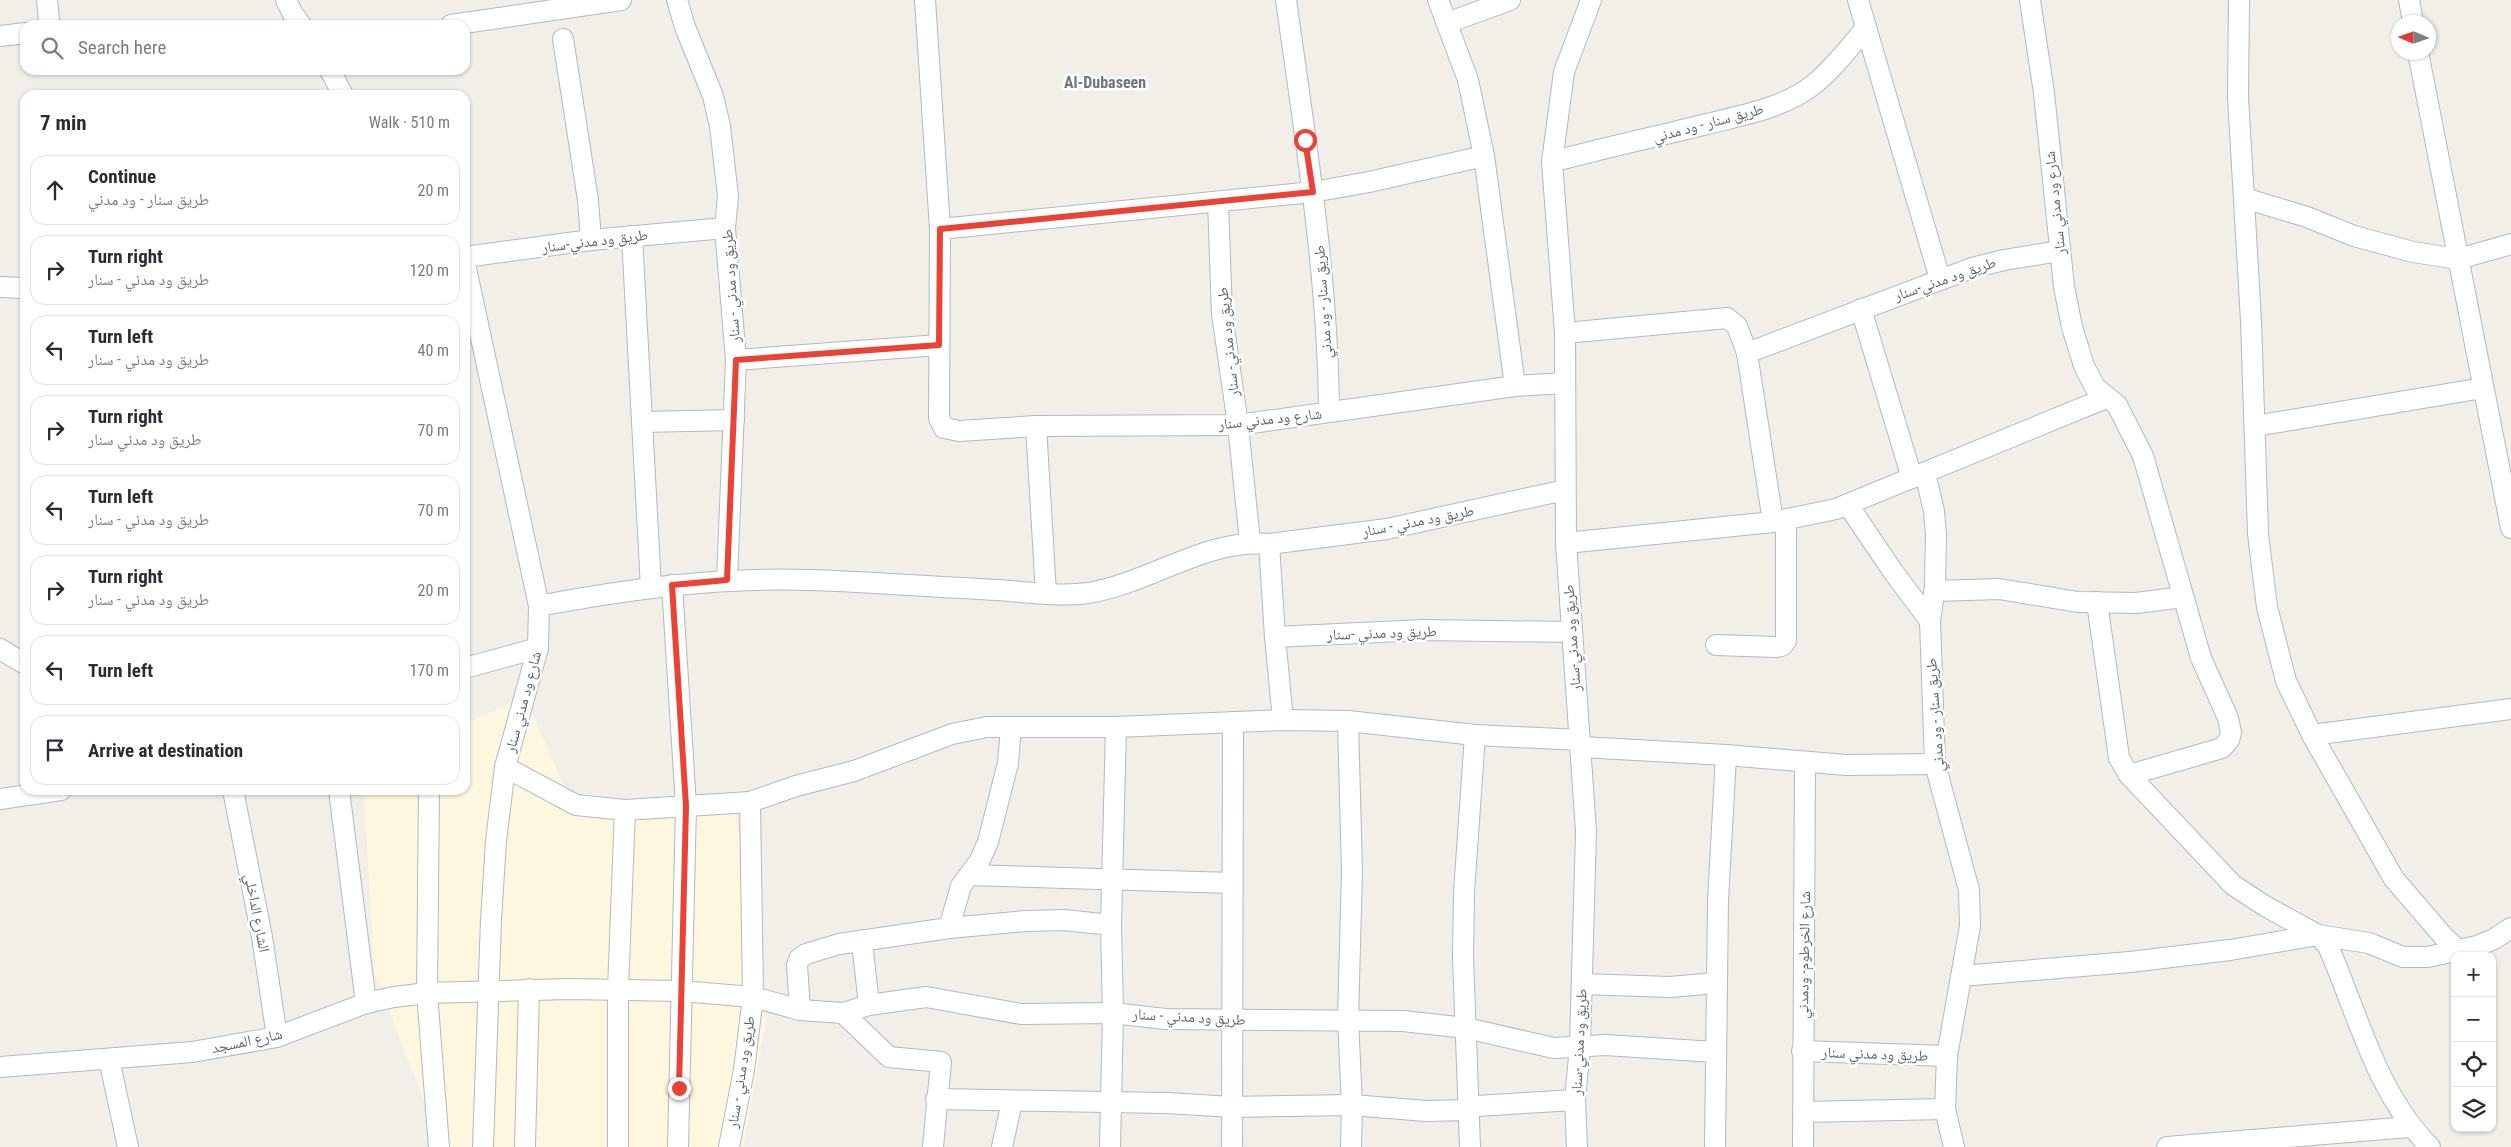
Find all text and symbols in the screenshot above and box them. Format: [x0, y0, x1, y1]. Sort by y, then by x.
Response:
north arrow [2391, 15, 2436, 60]
search box [20, 20, 470, 75]
icon: search [38, 34, 66, 62]
text: Search here [78, 36, 166, 59]
district label: Al-Dubaseen [1064, 73, 1146, 92]
street label: طريق سنار - ود مدني [1651, 100, 1766, 149]
text: 7 min [40, 111, 87, 135]
text: Walk · 510 m [369, 113, 450, 132]
route start [1294, 129, 1317, 152]
street label: شارع ود مدني سنار [2041, 150, 2072, 257]
text: Continue [88, 165, 156, 188]
icon: ahead [41, 176, 69, 204]
text: 20 m [417, 181, 449, 200]
text: طريق سنار - ود مدني [88, 190, 209, 209]
street label: طريق ود مدني-سنار [540, 226, 650, 259]
street label: طريق ود مدني - سنار [718, 228, 747, 344]
street label: طريق سنار - ود مدني [1310, 244, 1339, 359]
text: Turn right [88, 245, 163, 268]
street label: طريق ود مدني-سنار [1891, 253, 1999, 308]
icon: right [41, 256, 69, 284]
text: 120 m [410, 261, 449, 280]
text: طريق ود مدني - سنار [88, 270, 209, 289]
street label: طريق ود مدني- سنار [1213, 286, 1246, 399]
text: Turn left [88, 325, 153, 348]
icon: left [41, 336, 69, 364]
text: 40 m [417, 341, 449, 360]
text: طريق ود مدني - سنار [88, 350, 209, 369]
text: Turn right [88, 405, 163, 428]
street label: شارع ود مدني سنار [1216, 405, 1323, 436]
icon: right [41, 416, 69, 444]
text: 70 m [417, 421, 449, 440]
text: طريق ود مدني سنار [88, 430, 202, 449]
text: Turn left [88, 485, 153, 508]
icon: left [41, 496, 69, 524]
text: 70 m [417, 501, 449, 520]
street label: طريق ود مدني - سنار [1360, 501, 1476, 544]
text: طريق ود مدني - سنار [88, 510, 209, 529]
text: Turn right [88, 565, 163, 588]
icon: right [41, 576, 69, 604]
text: 20 m [417, 581, 449, 600]
street label: طريق ود مدني-سنار [1559, 584, 1588, 693]
text: طريق ود مدني - سنار [88, 590, 209, 609]
street label: طريق ود مدني -سنار [1326, 622, 1438, 647]
street label: شارع ود مدني سنار [501, 649, 548, 756]
icon: left [41, 656, 69, 684]
street label: طريق سنار - ود مدني [1922, 657, 1951, 772]
text: Turn left [88, 659, 153, 682]
text: 170 m [410, 661, 449, 680]
icon: arrive [41, 736, 69, 764]
text: Arrive at destination [88, 739, 243, 762]
street label: الشارع الداخلي [238, 872, 273, 954]
street label: شارع الخرطوم- ودمدني [1794, 891, 1817, 1019]
map controls [2451, 952, 2496, 1132]
button: + [2451, 952, 2496, 997]
street label: طريق ود مدني-سنار [1567, 988, 1594, 1097]
button: − [2451, 997, 2496, 1042]
street label: طريق ود مدني - سنار [1131, 1005, 1246, 1032]
street label: طريق ود مدني - سنار [723, 1014, 762, 1131]
street label: شارع المسجد [210, 1025, 284, 1058]
button: locate [2451, 1042, 2496, 1087]
street label: طريق ود مدني سنار [1820, 1043, 1929, 1068]
route end [668, 1077, 691, 1100]
button: layers [2451, 1087, 2496, 1132]

